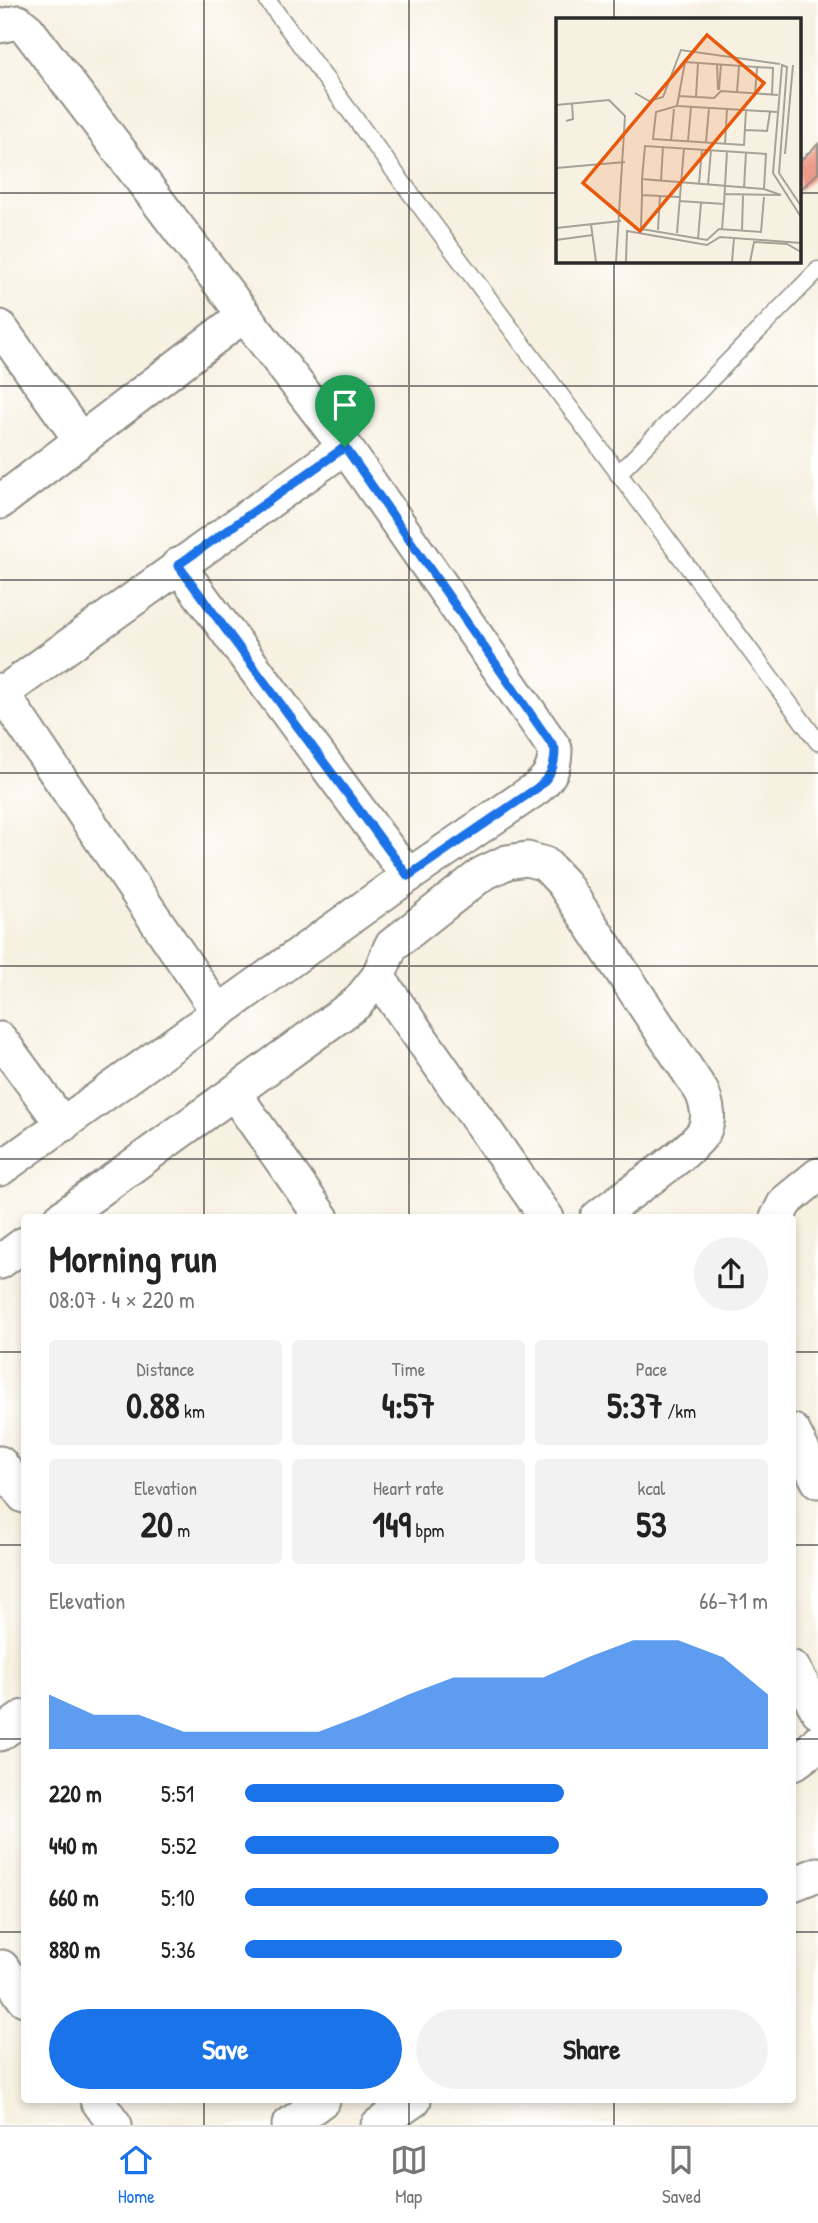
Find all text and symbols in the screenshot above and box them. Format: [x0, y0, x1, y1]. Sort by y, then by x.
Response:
inset map [556, 18, 800, 262]
pin [315, 375, 375, 447]
icon: arrive [326, 386, 364, 424]
text: Morning run [49, 1232, 217, 1284]
button: share [694, 1237, 768, 1311]
text: 08:07 · 4 × 220 m [49, 1284, 195, 1315]
text: Distance [136, 1356, 195, 1382]
text: Time [392, 1356, 425, 1382]
text: Pace [636, 1356, 667, 1382]
text: 0.88 [126, 1382, 180, 1429]
text: 4:57 [382, 1382, 435, 1429]
text: 5:37 [607, 1382, 663, 1429]
text: km [180, 1398, 205, 1424]
text: /km [663, 1398, 696, 1424]
text: Elevation [134, 1475, 197, 1501]
text: Heart rate [373, 1475, 444, 1501]
text: kcal [638, 1475, 665, 1501]
text: 20 [141, 1501, 173, 1548]
text: 149 [373, 1501, 411, 1548]
text: 53 [636, 1501, 667, 1548]
text: m [173, 1517, 190, 1543]
text: bpm [411, 1517, 444, 1543]
text: Elevation [49, 1585, 125, 1616]
text: 66–71 m [699, 1585, 768, 1616]
text: 220 m [49, 1778, 102, 1809]
text: 5:51 [161, 1778, 194, 1809]
text: 440 m [49, 1830, 97, 1861]
text: 5:52 [161, 1830, 197, 1861]
text: 660 m [49, 1882, 99, 1913]
text: 5:10 [161, 1882, 195, 1913]
text: 880 m [49, 1934, 100, 1965]
text: 5:36 [161, 1934, 196, 1965]
button: Save [49, 2009, 402, 2089]
button: Share [416, 2009, 768, 2089]
tab: Home [117, 2141, 155, 2209]
tab: Map [390, 2141, 428, 2209]
tab: Saved [662, 2141, 701, 2209]

